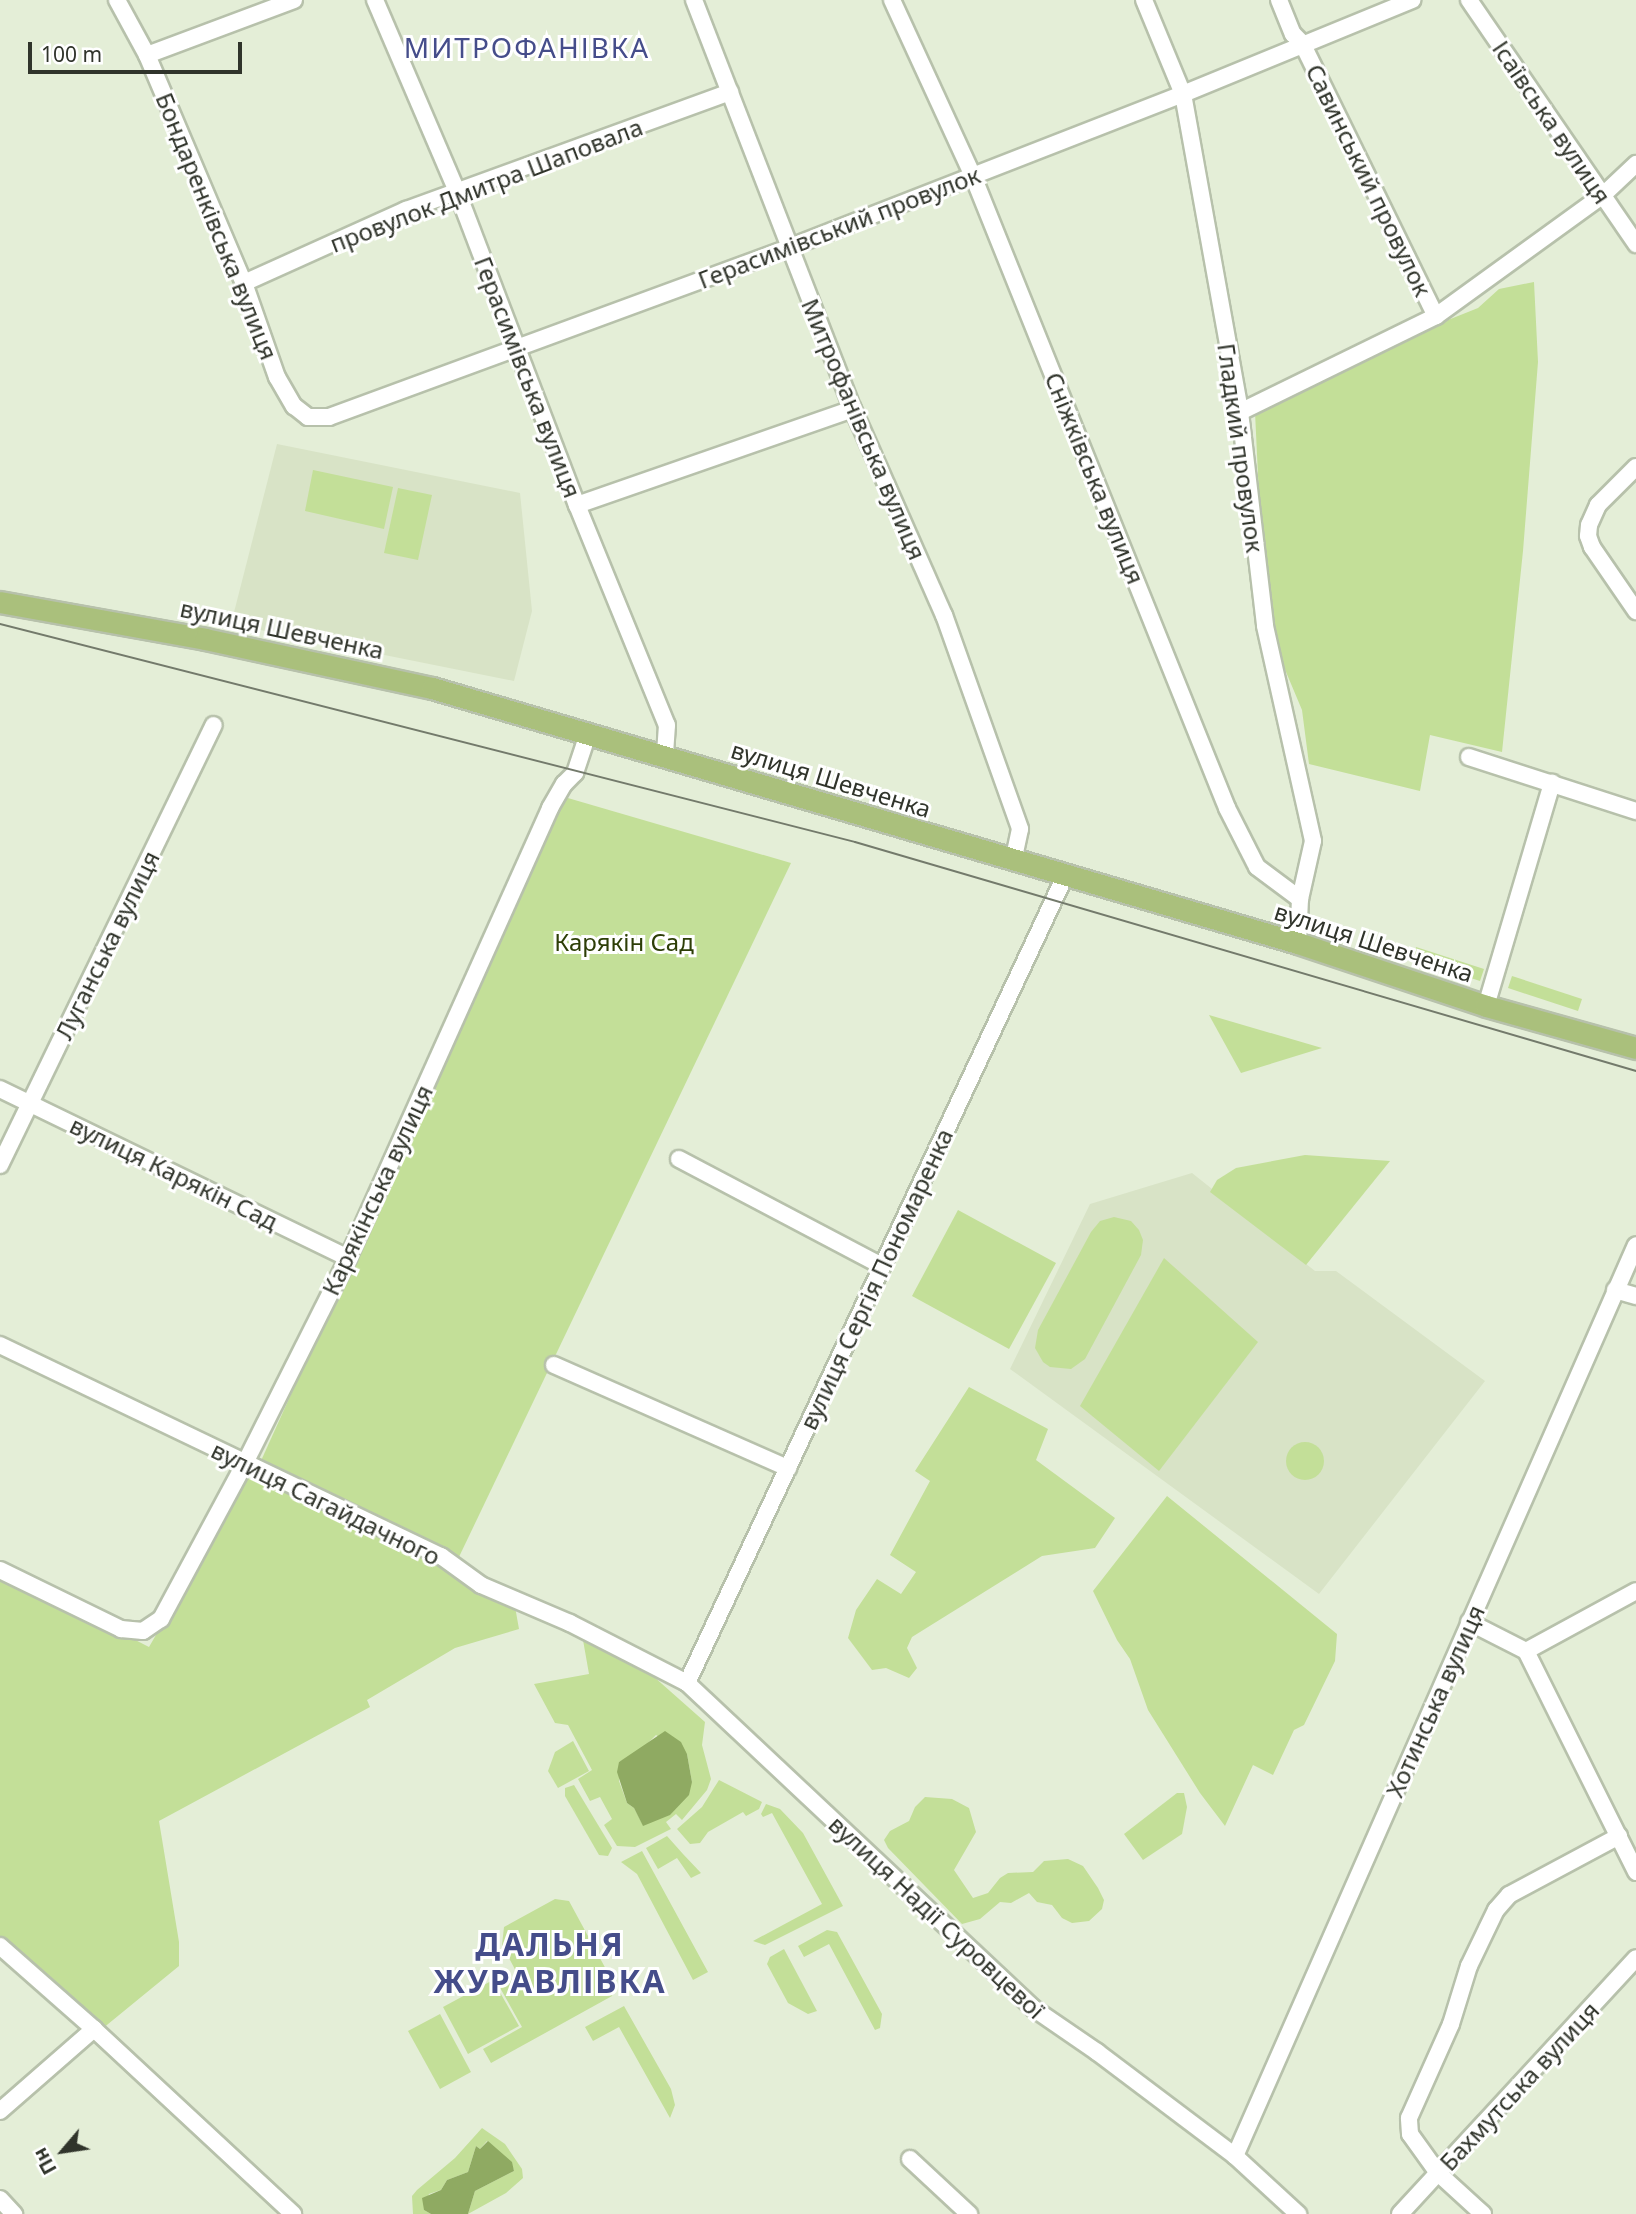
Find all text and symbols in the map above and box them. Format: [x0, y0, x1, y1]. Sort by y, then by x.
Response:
scale bar [32, 28, 245, 72]
district label: МИТРОФАНІВКА [405, 30, 649, 64]
street label: Ісаївська вулиця [1487, 35, 1617, 209]
text: 100 m [41, 40, 102, 68]
street label: Савинський провулок [1300, 59, 1438, 301]
street label: Бондаренківська вулиця [150, 88, 284, 364]
street label: провулок Дмитра Шаповала [326, 112, 646, 258]
street label: Герасимівський провулок [694, 160, 984, 294]
street label: Герасимівська вулиця [469, 252, 587, 502]
street label: Митрофанівська вулиця [796, 294, 932, 564]
street label: Гладкий провулок [1212, 341, 1270, 555]
street label: Сніжківська вулиця [1039, 368, 1151, 588]
street label: вулиця Шевченка [178, 593, 386, 665]
street label: вулиця Шевченка [728, 735, 934, 823]
street label: Луганська вулиця [49, 846, 165, 1044]
street label: вулиця Шевченка [1271, 896, 1477, 988]
park label: Карякін Сад [554, 928, 694, 956]
street label: Карякінська вулиця [316, 1080, 438, 1300]
street label: вулиця Карякін Сад [65, 1110, 283, 1236]
street label: вулиця Сергія Пономаренка [793, 1124, 959, 1434]
street label: вулиця Сагайдачного [207, 1435, 445, 1571]
street label: Хотинська вулиця [1380, 1601, 1490, 1801]
street label: вулиця Надії Суровцевої [823, 1810, 1051, 2024]
district label: ДАЛЬНЯ ЖУРАВЛІВКА [434, 1926, 666, 2001]
street label: Бахмутська вулиця [1433, 1996, 1605, 2176]
north arrow [28, 2116, 98, 2186]
text: Пн [27, 2143, 63, 2179]

